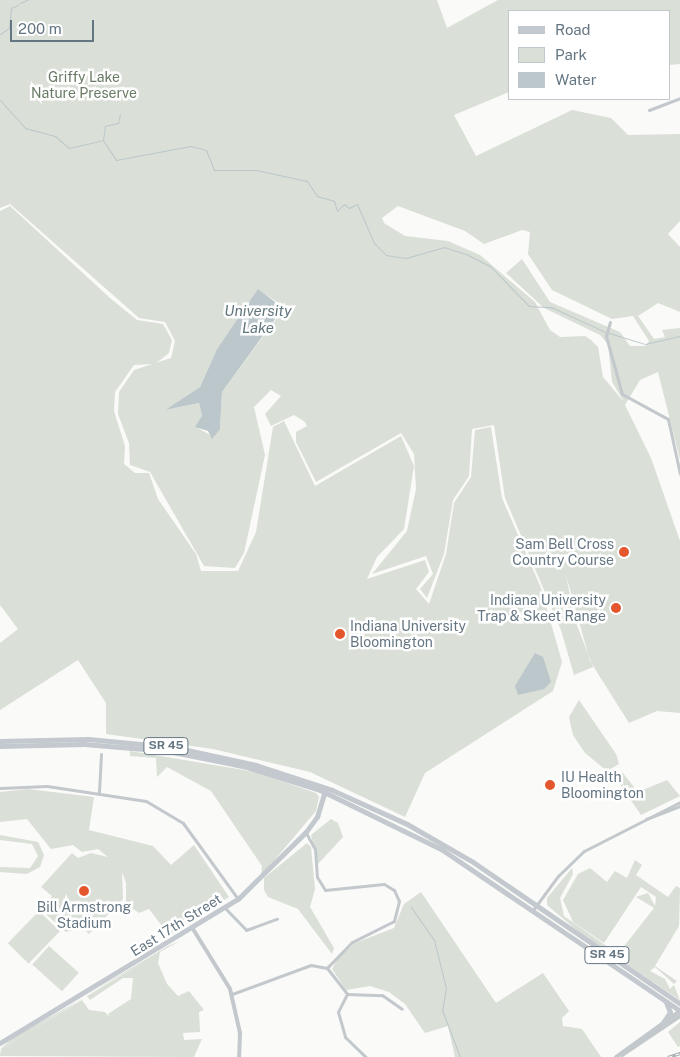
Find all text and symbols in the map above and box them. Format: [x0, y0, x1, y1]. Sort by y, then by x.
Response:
scale bar [12, 10, 96, 42]
legend [508, 10, 670, 100]
text: 200 m [18, 20, 62, 37]
text: Road [555, 21, 591, 38]
text: Park [555, 46, 587, 63]
park label: Griffy Lake Nature Preserve [31, 69, 137, 102]
text: Water [555, 71, 597, 88]
water label: University Lake [224, 301, 292, 336]
place label: Sam Bell Cross Country Course [512, 536, 614, 568]
marker: Sam Bell Cross Country Course [618, 546, 630, 558]
place label: Indiana University Trap & Skeet Range [477, 592, 606, 624]
marker: Indiana University Trap & Skeet Range [610, 602, 622, 614]
place label: Indiana University Bloomington [350, 618, 466, 650]
marker: Indiana University Bloomington [334, 628, 346, 640]
road number: SR 45 [142, 736, 190, 756]
place label: IU Health Bloomington [561, 769, 644, 802]
marker: IU Health Bloomington [543, 778, 557, 792]
marker: Bill Armstrong Stadium [78, 885, 90, 897]
street label: East 17th Street [127, 890, 225, 960]
place label: Bill Armstrong Stadium [37, 899, 131, 932]
road number: SR 45 [583, 946, 631, 964]

